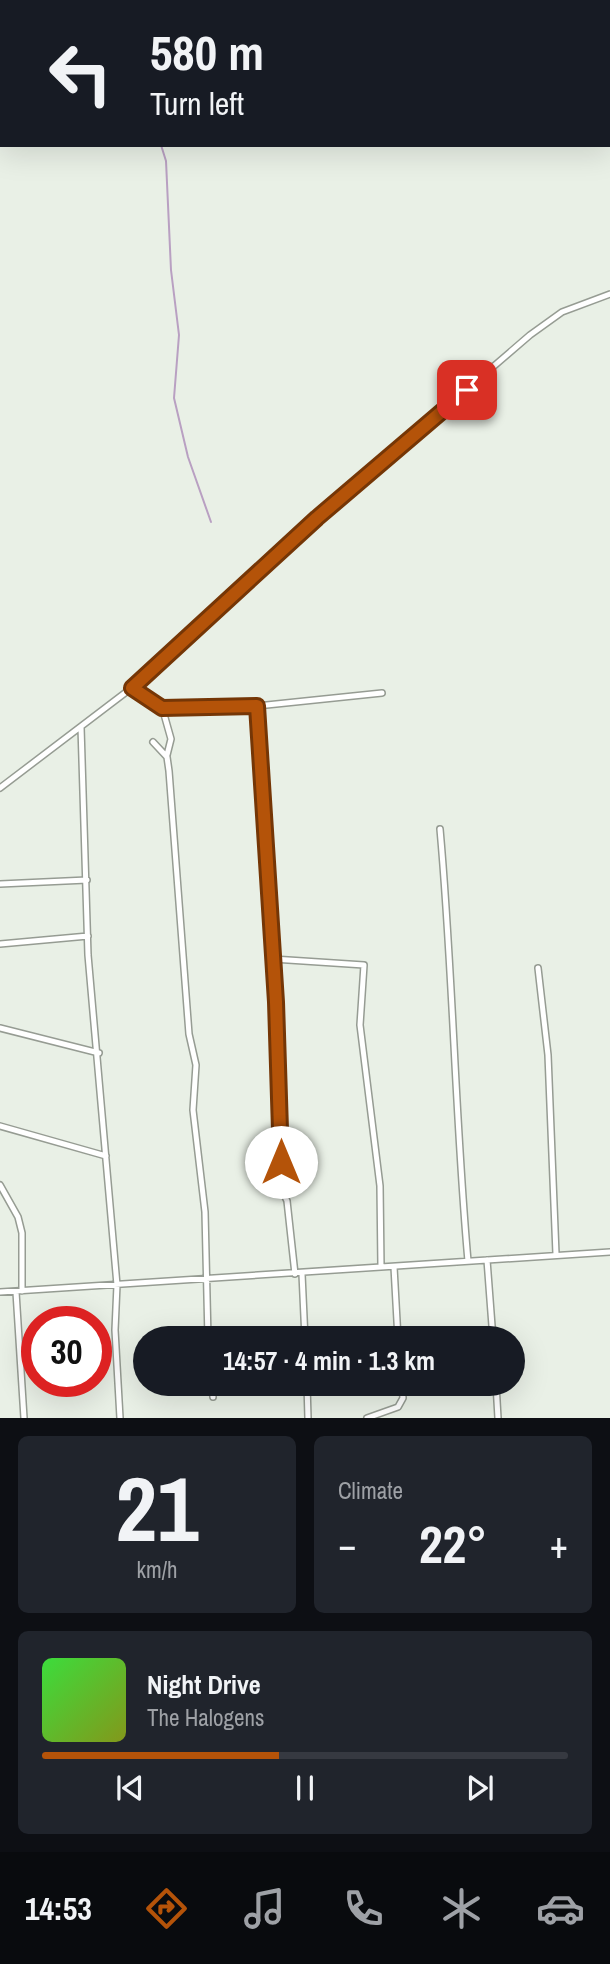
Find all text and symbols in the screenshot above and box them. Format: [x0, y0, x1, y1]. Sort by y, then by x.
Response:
text: 580 m [150, 19, 264, 85]
icon: left [35, 28, 126, 119]
text: Turn left [150, 82, 244, 125]
pin [437, 360, 497, 420]
icon: arrive [448, 371, 486, 409]
position arrow [244, 1125, 318, 1199]
speed limit sign: 30 [21, 1306, 112, 1397]
text: 14:57 · 4 min · 1.3 km [223, 1343, 435, 1378]
text: 21 [116, 1447, 199, 1569]
text: Climate [338, 1475, 403, 1506]
text: 22° [419, 1509, 487, 1579]
text: − [338, 1519, 356, 1570]
text: + [550, 1519, 568, 1570]
text: km/h [137, 1554, 177, 1585]
text: Night Drive [147, 1667, 261, 1702]
text: The Halogens [147, 1702, 264, 1733]
icon: previous [111, 1769, 149, 1807]
icon: pause [286, 1769, 324, 1807]
icon: next [461, 1769, 499, 1807]
icon: directions [142, 1884, 191, 1933]
icon: music [240, 1884, 289, 1933]
icon: phone [339, 1884, 388, 1933]
icon: climate [437, 1884, 486, 1933]
icon: car [536, 1884, 585, 1933]
text: 14:53 [25, 1887, 92, 1930]

